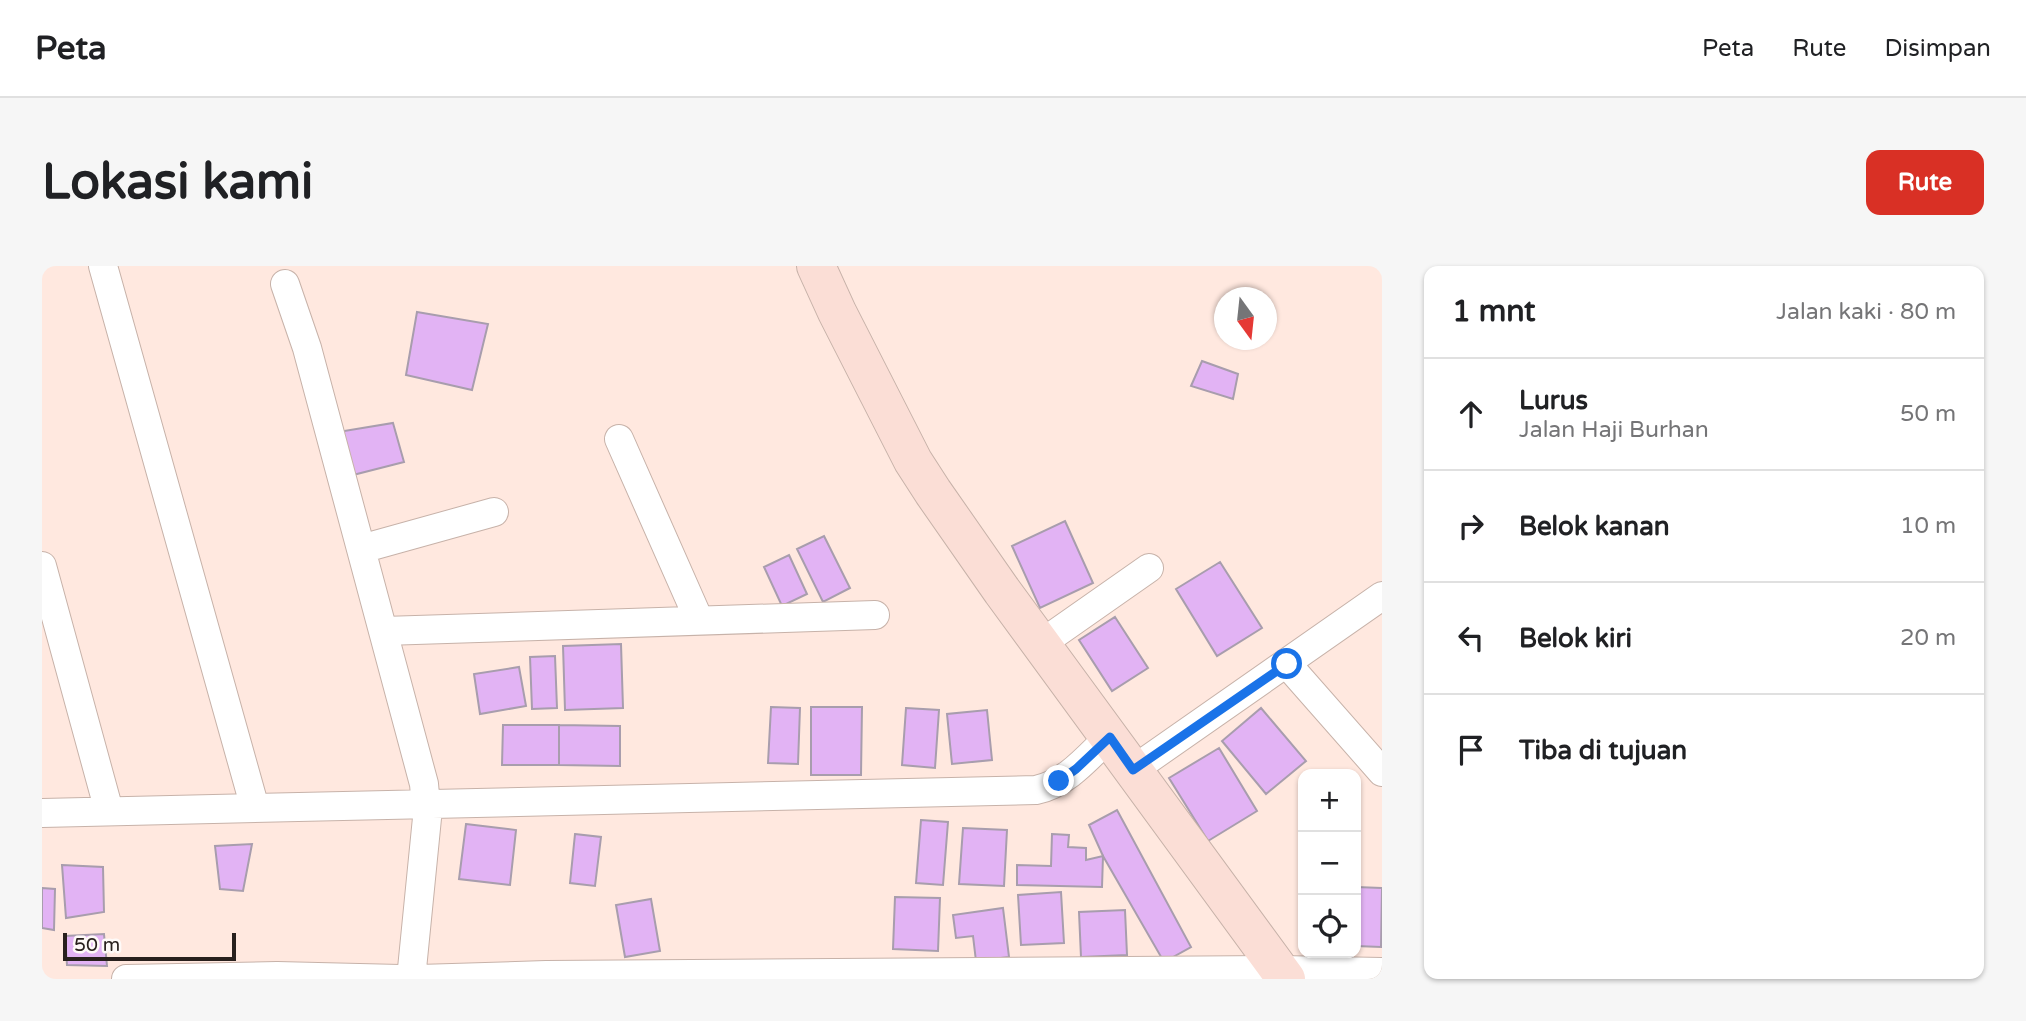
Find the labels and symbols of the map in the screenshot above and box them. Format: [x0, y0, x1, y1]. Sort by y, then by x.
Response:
north arrow [1214, 287, 1277, 350]
route start [1271, 648, 1302, 679]
route end [1043, 765, 1074, 796]
scale bar [63, 930, 236, 962]

